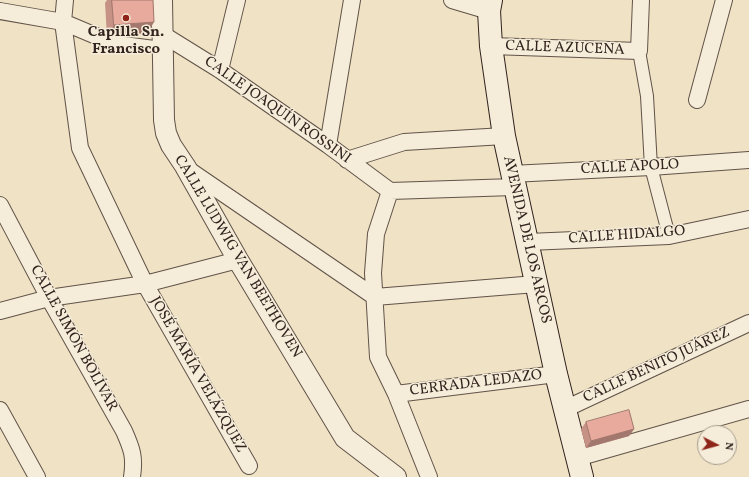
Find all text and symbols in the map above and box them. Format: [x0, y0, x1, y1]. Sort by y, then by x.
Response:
marker: Capilla Sn. Francisco [121, 13, 131, 23]
place label: Capilla Sn. Francisco [88, 24, 164, 59]
street label: CALLE AZUCENA [505, 38, 625, 60]
street label: CALLE JOAQUÍN ROSSINI [200, 53, 354, 169]
street label: CALLE LUDWIG VAN BEETHOVEN [169, 152, 305, 362]
street label: AVENIDA DE LOS ARCOS [498, 154, 554, 326]
street label: CALLE APOLO [580, 156, 680, 180]
street label: CALLE HIDALGO [568, 223, 686, 249]
street label: CALLE SIMÓN BOLÍVAR [25, 263, 121, 415]
street label: JOSÉ MARÍA VELÁZQUEZ [145, 294, 249, 456]
street label: CALLE BENITO JUÁREZ [581, 324, 733, 408]
street label: CERRADA LEDAZO [409, 367, 543, 401]
north arrow [697, 425, 737, 465]
text: N [721, 441, 736, 451]

